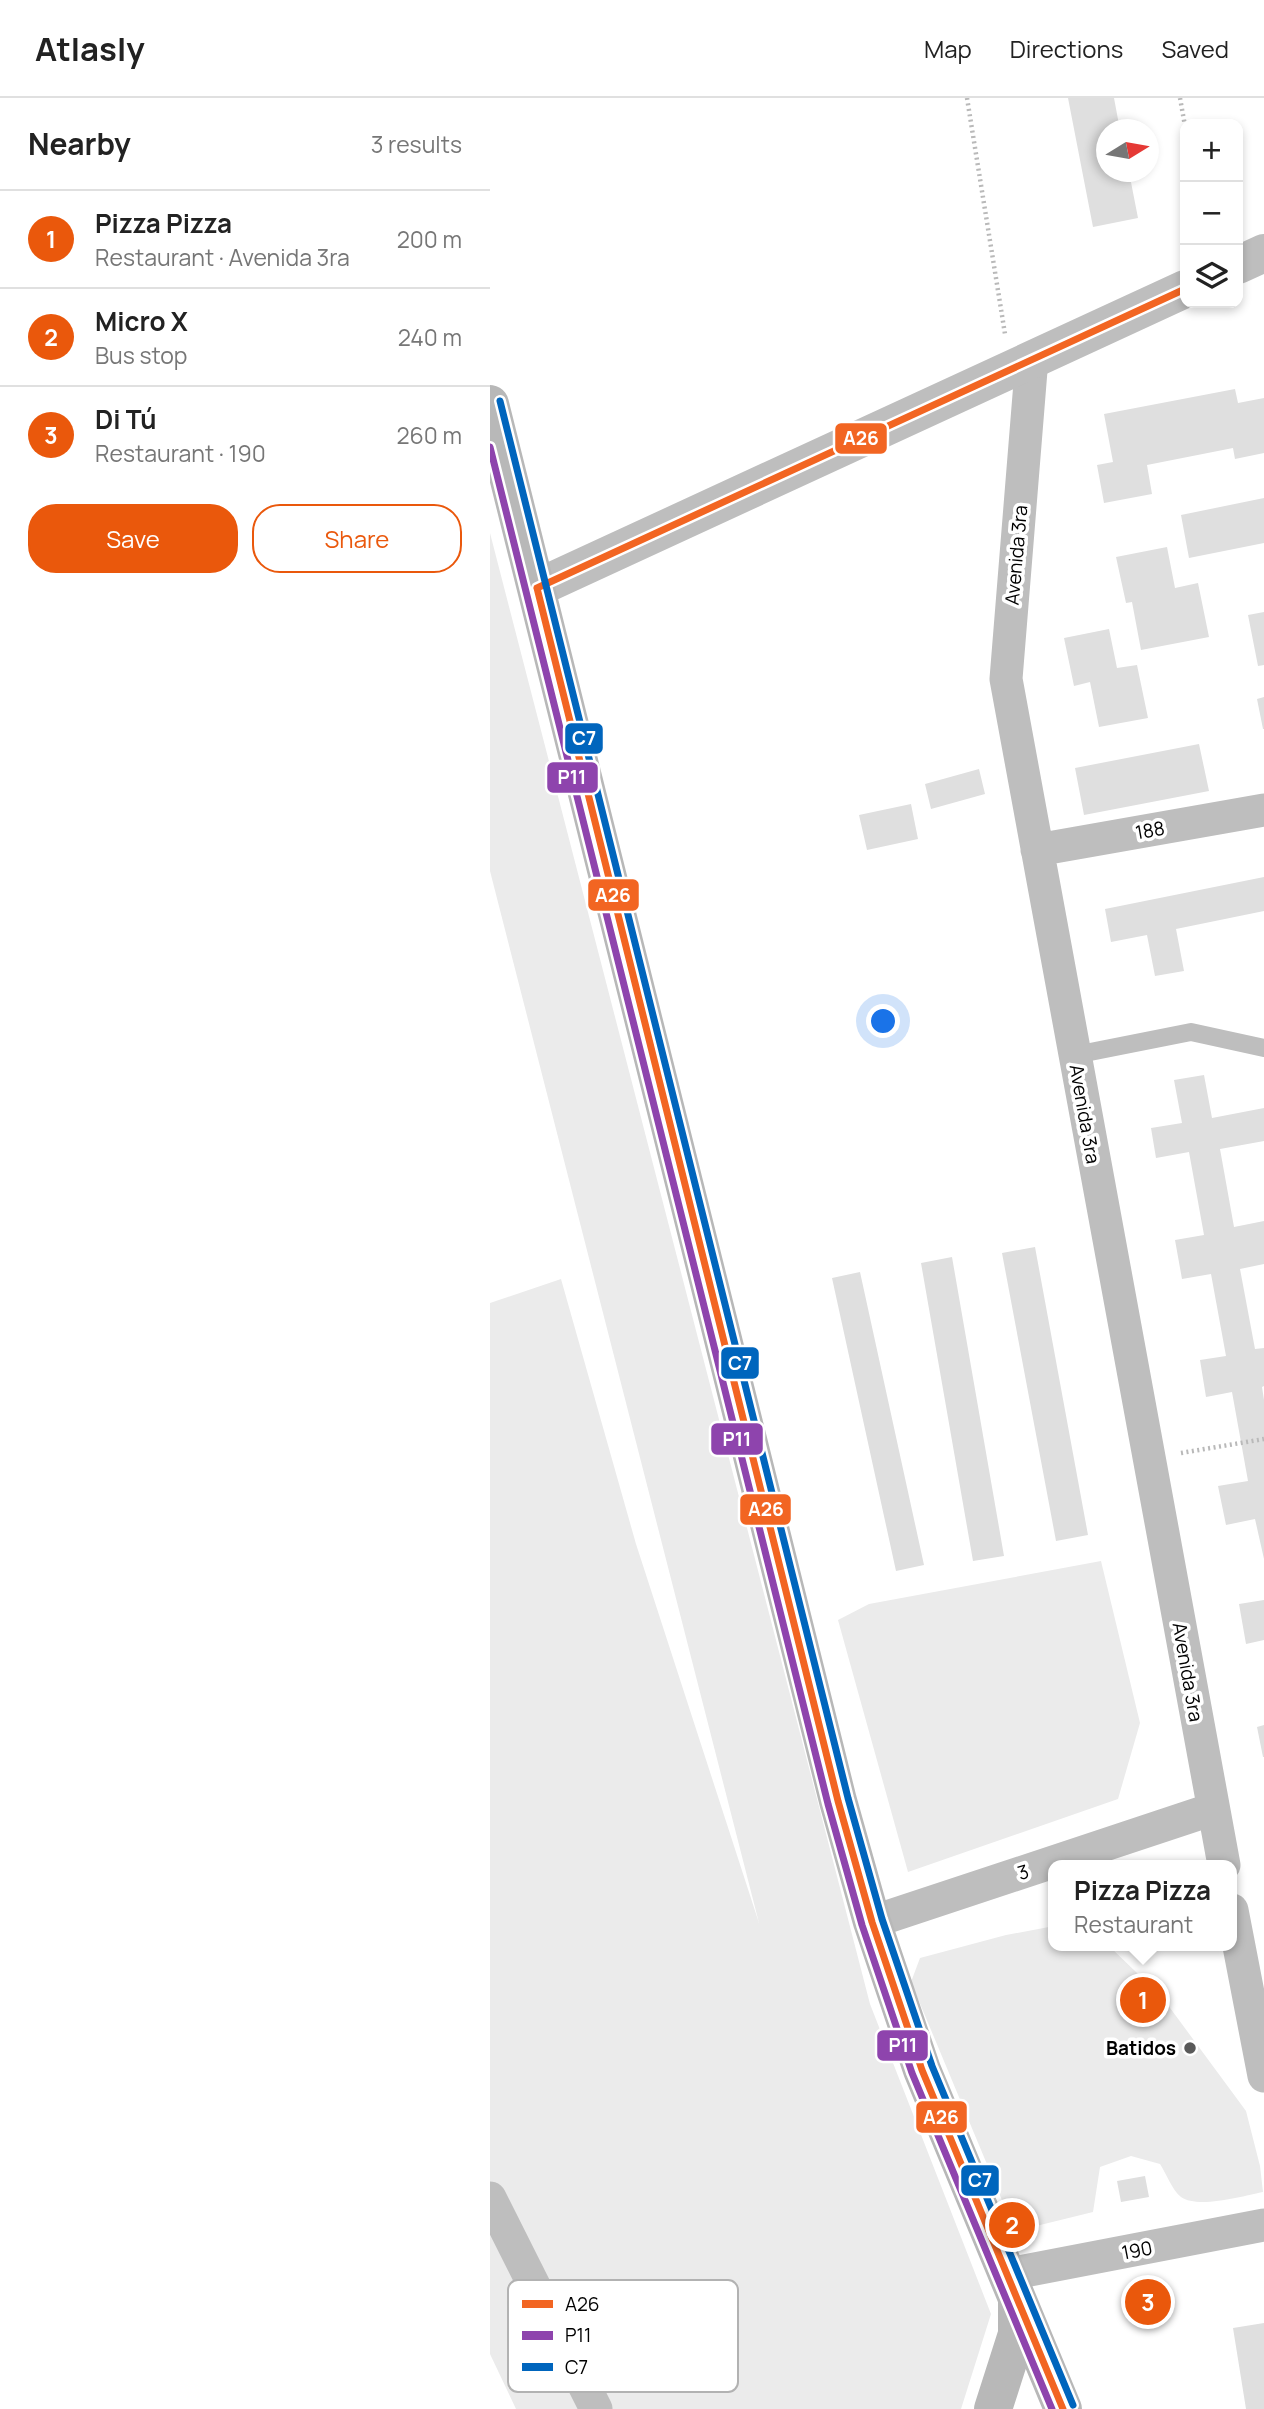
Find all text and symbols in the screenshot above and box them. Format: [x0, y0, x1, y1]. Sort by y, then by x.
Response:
text: Atlasly [35, 26, 145, 71]
text: Map [924, 32, 972, 65]
text: Directions [1010, 32, 1123, 65]
text: Saved [1161, 32, 1229, 65]
north arrow [1096, 119, 1159, 182]
map controls [1180, 119, 1243, 308]
button: + [1180, 119, 1243, 182]
text: Nearby [28, 123, 131, 164]
text: 3 results [371, 128, 462, 160]
button: − [1180, 182, 1243, 245]
text: Pizza Pizza [95, 205, 232, 241]
text: 1 [46, 223, 56, 255]
text: 200 m [397, 223, 462, 255]
text: Restaurant · Avenida 3ra [95, 241, 350, 273]
button: layers [1180, 245, 1243, 308]
text: Micro X [95, 303, 188, 339]
text: 2 [44, 321, 58, 353]
text: 240 m [398, 321, 462, 353]
text: Bus stop [95, 339, 187, 371]
text: Di Tú [95, 401, 156, 437]
text: 3 [44, 419, 58, 451]
text: 260 m [396, 419, 462, 451]
line badge: A26 [834, 422, 888, 455]
text: A26 [843, 425, 879, 451]
text: Restaurant · 190 [95, 437, 266, 469]
button: Save [28, 504, 238, 573]
button: Share [252, 504, 462, 573]
street label: Avenida 3ra [999, 504, 1033, 606]
line badge: C7 [564, 722, 604, 755]
text: C7 [572, 725, 596, 751]
line badge: P11 [546, 761, 599, 794]
text: P11 [558, 764, 586, 790]
street label: 188 [1133, 815, 1167, 845]
line badge: A26 [587, 878, 640, 912]
text: A26 [595, 882, 631, 908]
your location [866, 1004, 900, 1038]
street label: Avenida 3ra [1063, 1062, 1107, 1166]
line badge: C7 [720, 1346, 760, 1380]
text: C7 [728, 1350, 752, 1376]
line badge: P11 [710, 1422, 764, 1456]
text: P11 [723, 1426, 751, 1452]
line badge: A26 [739, 1493, 792, 1526]
text: A26 [748, 1496, 784, 1522]
street label: Avenida 3ra [1166, 1620, 1210, 1724]
street label: 3 [1014, 1858, 1032, 1886]
popup [1048, 1860, 1237, 1951]
text: Pizza Pizza [1074, 1872, 1211, 1908]
text: Restaurant [1074, 1908, 1193, 1940]
pin: 1 [1120, 1974, 1166, 2026]
line badge: P11 [876, 2029, 929, 2062]
text: P11 [889, 2032, 917, 2058]
place label: Batidos [1106, 2035, 1176, 2061]
marker: Batidos [1182, 2040, 1198, 2056]
line badge: A26 [915, 2100, 968, 2134]
text: A26 [923, 2104, 959, 2130]
line badge: C7 [960, 2164, 1000, 2197]
text: C7 [968, 2167, 992, 2193]
pin: 2 [989, 2199, 1035, 2251]
street label: 190 [1119, 2234, 1155, 2266]
pin: 3 [1125, 2276, 1171, 2328]
legend [508, 2280, 738, 2392]
text: A26 [565, 2291, 600, 2317]
text: P11 [565, 2322, 591, 2348]
text: C7 [565, 2354, 588, 2380]

